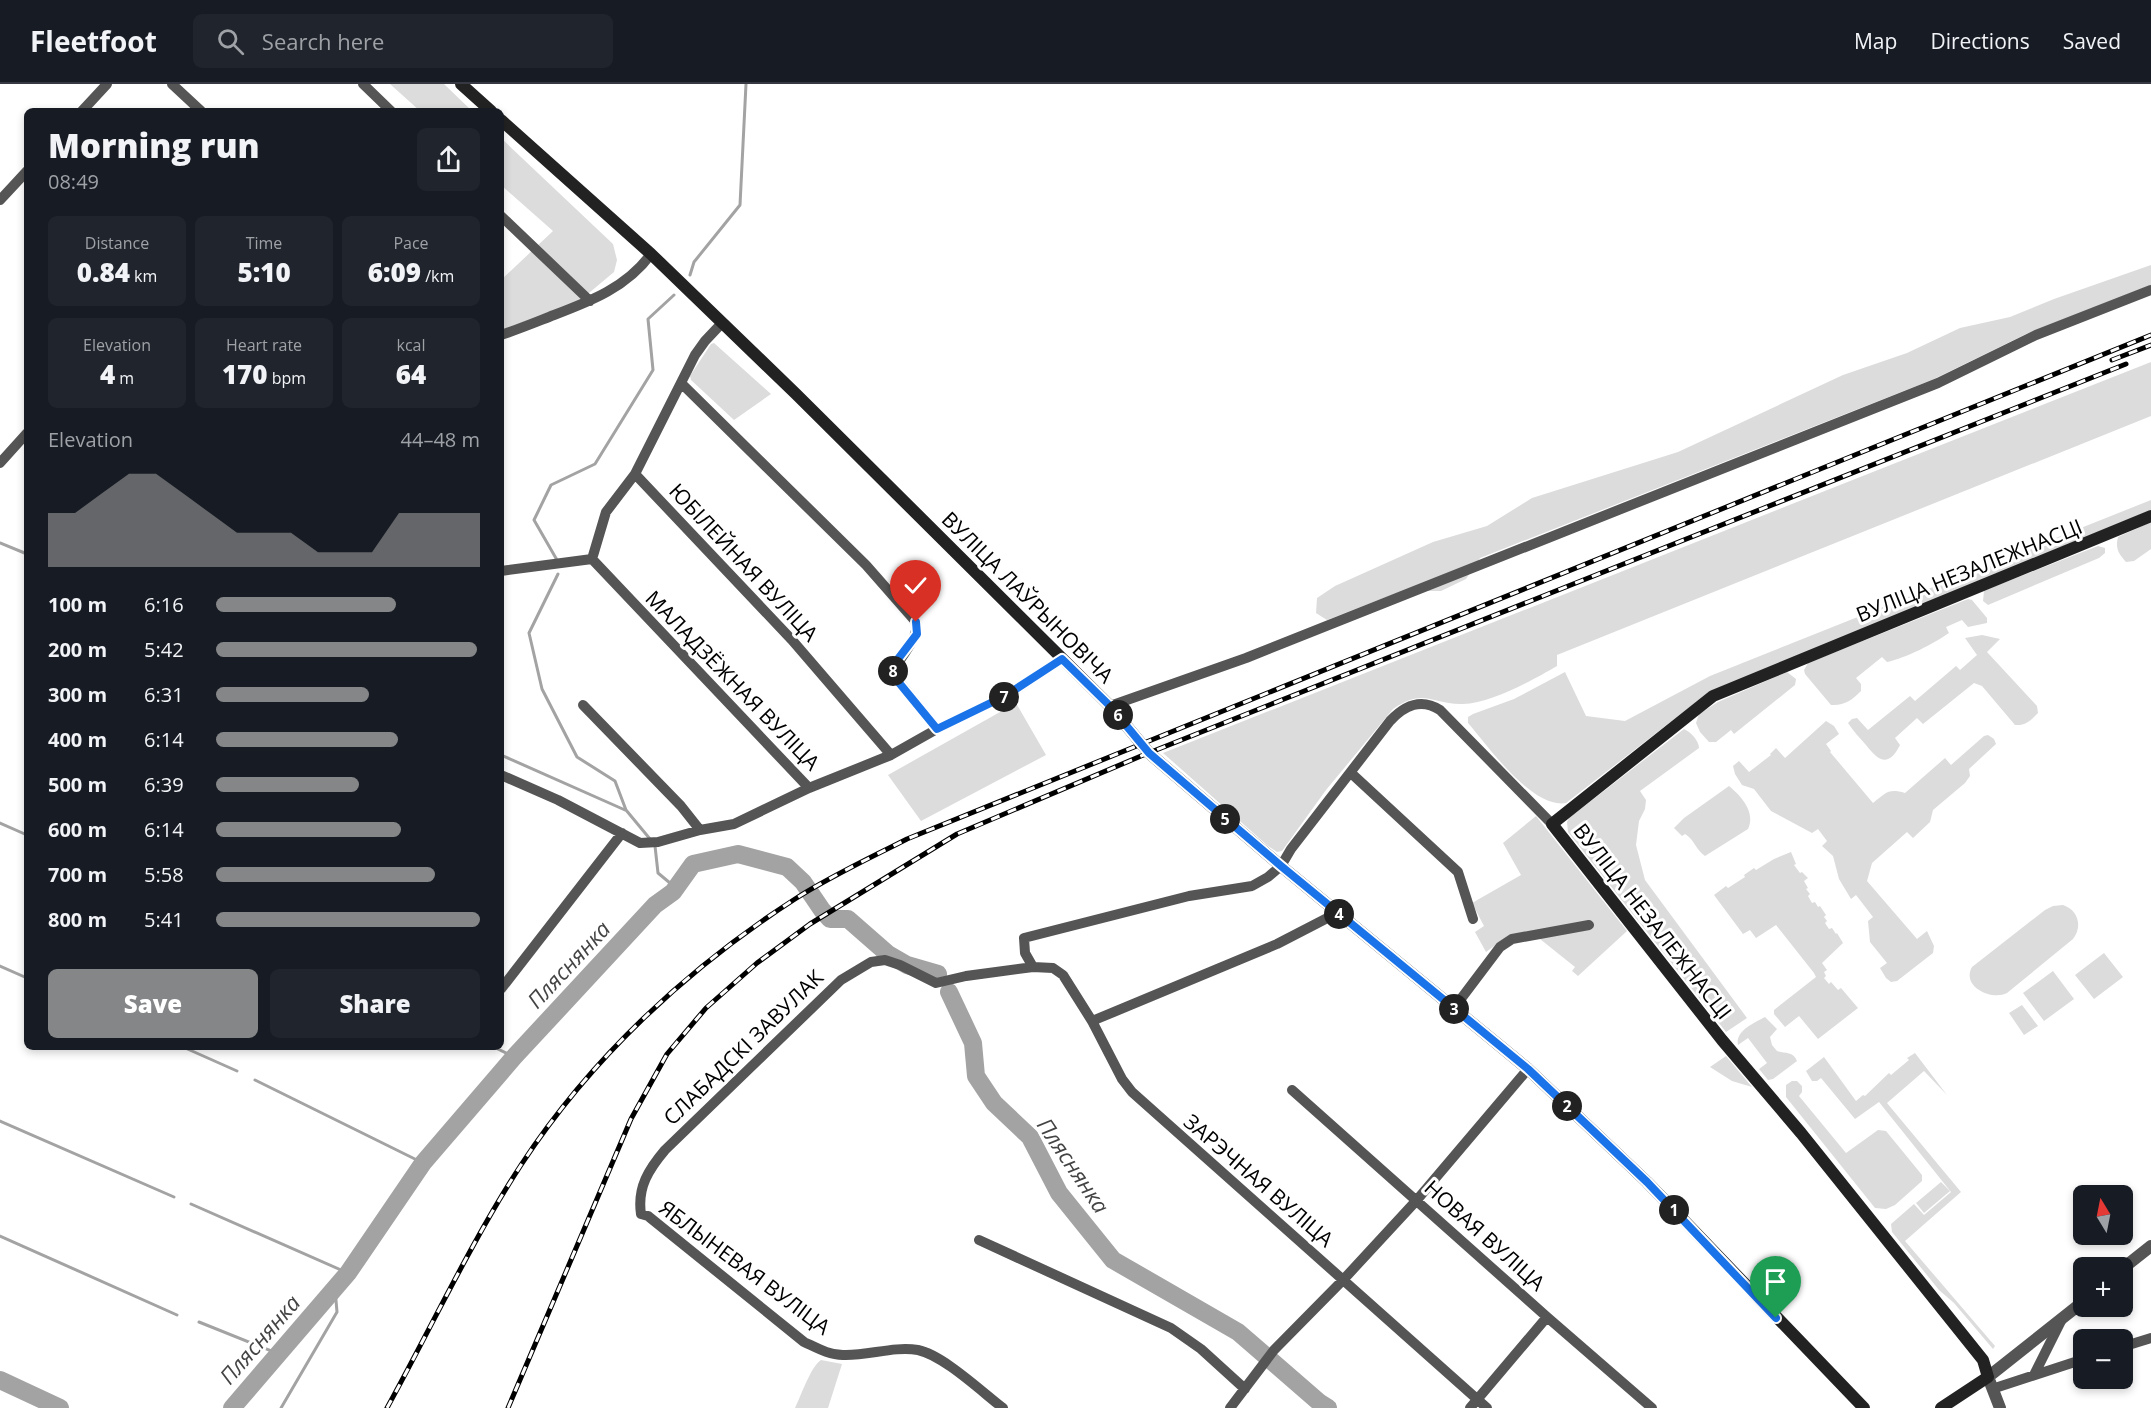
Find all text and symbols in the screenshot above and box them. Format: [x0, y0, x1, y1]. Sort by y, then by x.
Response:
search box [193, 14, 613, 68]
text: Fleetfoot [30, 22, 157, 60]
icon: search [214, 25, 247, 58]
text: Search here [262, 26, 384, 56]
text: Map [1854, 27, 1897, 55]
text: Directions [1930, 27, 2030, 55]
text: Saved [2063, 27, 2121, 55]
text: Morning run [48, 123, 260, 168]
button: share [417, 128, 480, 191]
text: 08:49 [48, 168, 99, 195]
text: Distance [85, 232, 149, 254]
text: Time [246, 232, 282, 254]
text: Pace [393, 232, 429, 254]
text: 0.84 [77, 254, 130, 290]
text: 5:10 [237, 254, 291, 290]
text: 6:09 [368, 254, 421, 290]
text: km [130, 265, 157, 287]
text: /km [421, 265, 454, 287]
text: Elevation [83, 334, 151, 356]
text: Heart rate [226, 334, 302, 356]
text: kcal [397, 334, 426, 356]
text: 4 [100, 356, 115, 392]
text: 170 [222, 356, 268, 392]
text: 64 [396, 356, 426, 392]
text: m [115, 367, 134, 389]
text: bpm [268, 367, 306, 389]
text: Elevation [48, 426, 133, 453]
text: 44–48 m [401, 426, 480, 453]
street label: ЮБІЛЕЙНАЯ ВУЛІЦА [663, 477, 825, 648]
street label: ВУЛІЦА ЛАЎРЫНОВІЧА [936, 505, 1120, 689]
street label: ВУЛІЦА НЕЗАЛЕЖНАСЦІ [1852, 512, 2086, 628]
pin [890, 560, 941, 622]
icon: check [899, 569, 932, 602]
street label: МАЛАДЗЁЖНАЯ ВУЛІЦА [640, 584, 827, 776]
text: 100 m [48, 591, 107, 618]
text: 6:16 [144, 591, 184, 618]
text: 200 m [48, 636, 107, 663]
text: 5:42 [144, 636, 184, 663]
pin: 8 [878, 656, 908, 686]
text: 8 [888, 660, 898, 682]
text: 300 m [48, 681, 107, 708]
text: 6:31 [144, 681, 184, 708]
pin: 7 [989, 682, 1019, 712]
text: 7 [999, 686, 1009, 708]
pin: 6 [1103, 700, 1133, 730]
text: 6 [1113, 704, 1123, 726]
text: 400 m [48, 726, 107, 753]
text: 6:14 [144, 726, 184, 753]
text: 500 m [48, 771, 107, 798]
text: 6:39 [144, 771, 184, 798]
pin: 5 [1210, 804, 1240, 834]
text: 5 [1220, 808, 1230, 830]
text: 600 m [48, 816, 107, 843]
text: 6:14 [144, 816, 184, 843]
street label: ВУЛІЦА НЕЗАЛЕЖНАСЦІ [1568, 817, 1738, 1025]
text: 700 m [48, 861, 107, 888]
text: 5:58 [144, 861, 184, 888]
pin: 4 [1324, 899, 1354, 929]
text: 4 [1334, 903, 1344, 925]
text: 800 m [48, 906, 107, 933]
text: 5:41 [144, 906, 184, 933]
water label: Пляснянка [520, 914, 616, 1014]
street label: СЛАБАДСКІ ЗАВУЛАК [657, 963, 829, 1131]
button: Save [48, 969, 258, 1038]
button: Share [270, 969, 480, 1038]
pin: 3 [1439, 994, 1469, 1024]
text: 3 [1449, 998, 1459, 1020]
pin: 2 [1552, 1091, 1582, 1121]
text: 2 [1562, 1095, 1572, 1117]
street label: ЗАРЭЧНАЯ ВУЛІЦА [1178, 1107, 1340, 1253]
water label: Пляснянка [1031, 1111, 1117, 1219]
street label: НОВАЯ ВУЛІЦА [1419, 1173, 1552, 1297]
north arrow [2073, 1185, 2133, 1245]
map controls [2073, 1185, 2133, 1389]
street label: ЯБЛЫНЕВАЯ ВУЛІЦА [654, 1193, 837, 1341]
pin: 1 [1659, 1195, 1689, 1225]
text: 1 [1669, 1199, 1679, 1221]
pin [1750, 1256, 1801, 1318]
button: + [2073, 1257, 2133, 1317]
icon: arrive [1759, 1265, 1792, 1298]
water label: Пляснянка [212, 1288, 306, 1390]
button: − [2073, 1329, 2133, 1389]

